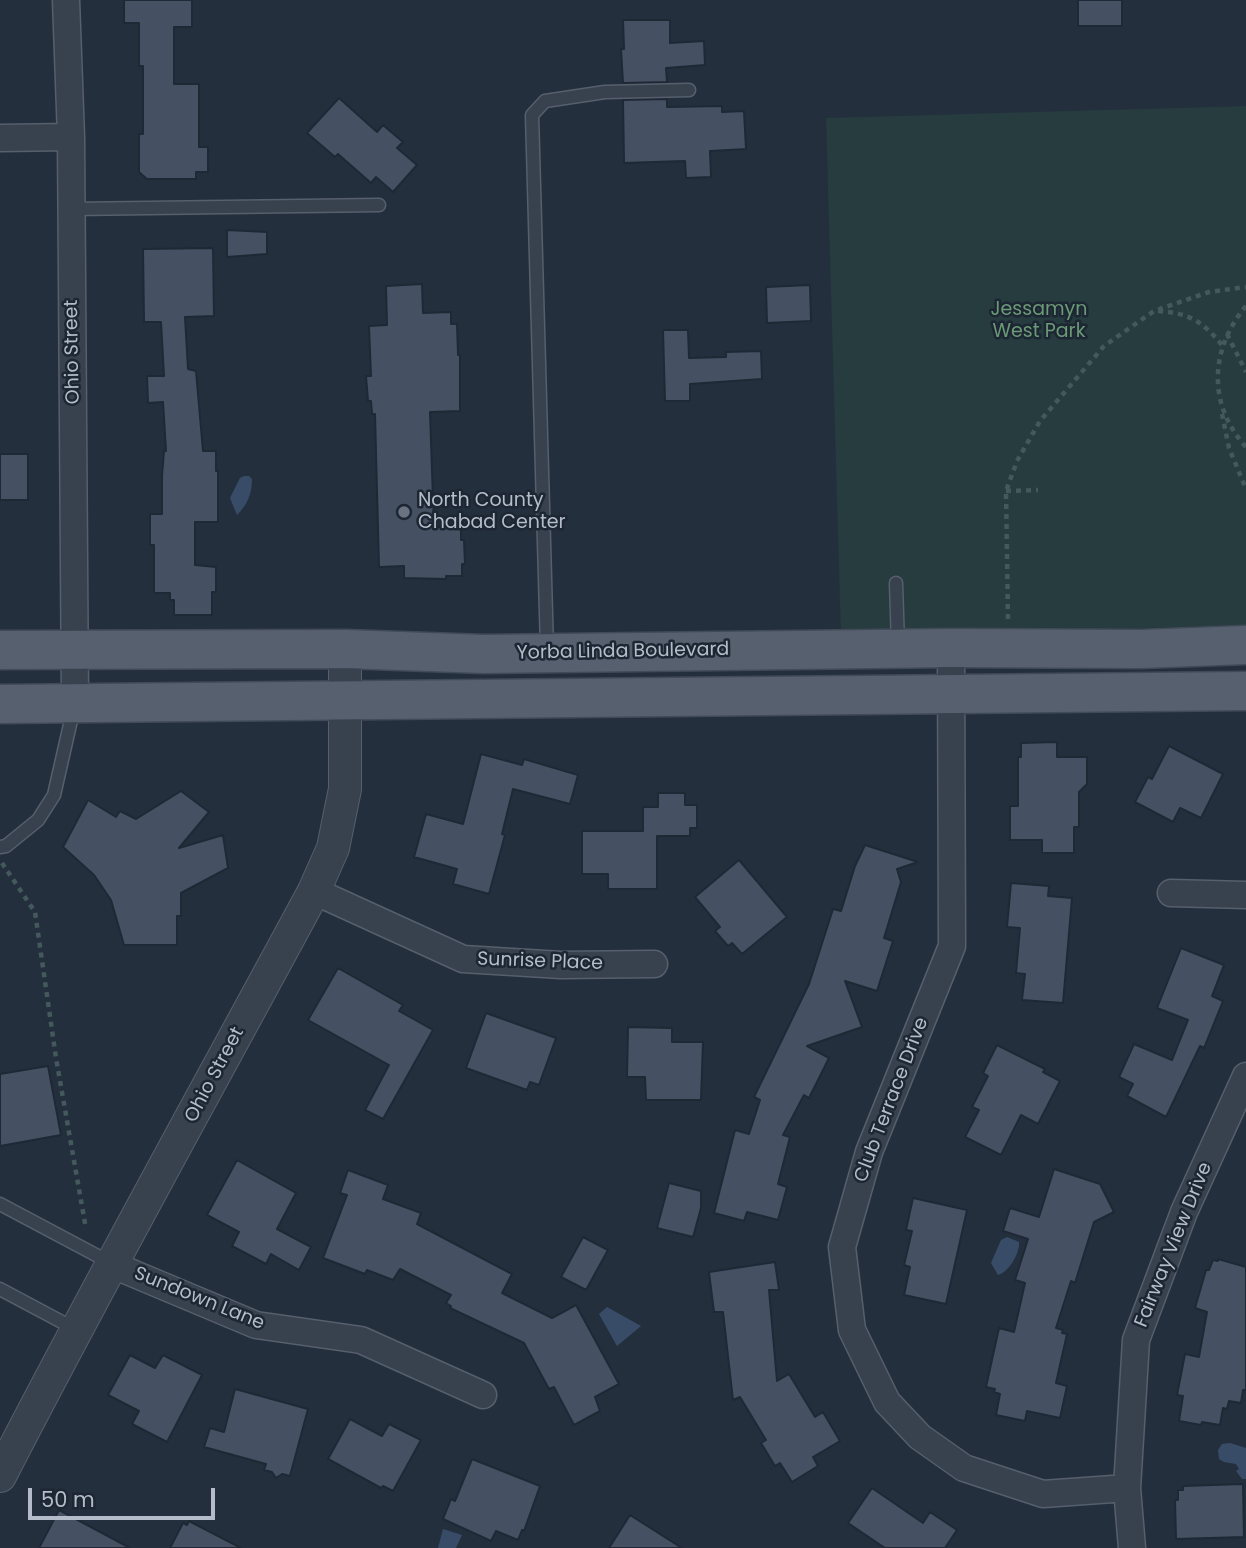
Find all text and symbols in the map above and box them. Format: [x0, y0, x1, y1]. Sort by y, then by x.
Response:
street label: Ohio Street [61, 299, 85, 405]
park label: Jessamyn West Park [991, 299, 1087, 343]
place label: North County Chabad Center [418, 490, 566, 534]
marker: North County Chabad Center [396, 504, 412, 520]
street label: Yorba Linda Boulevard [516, 639, 730, 665]
street label: Sunrise Place [477, 948, 603, 976]
street label: Club Terrace Drive [850, 1014, 934, 1186]
street label: Ohio Street [180, 1023, 250, 1127]
street label: Fairway View Drive [1130, 1159, 1218, 1331]
street label: Sundown Lane [131, 1263, 267, 1335]
scale bar [32, 1474, 219, 1518]
text: 50 m [41, 1485, 95, 1514]

